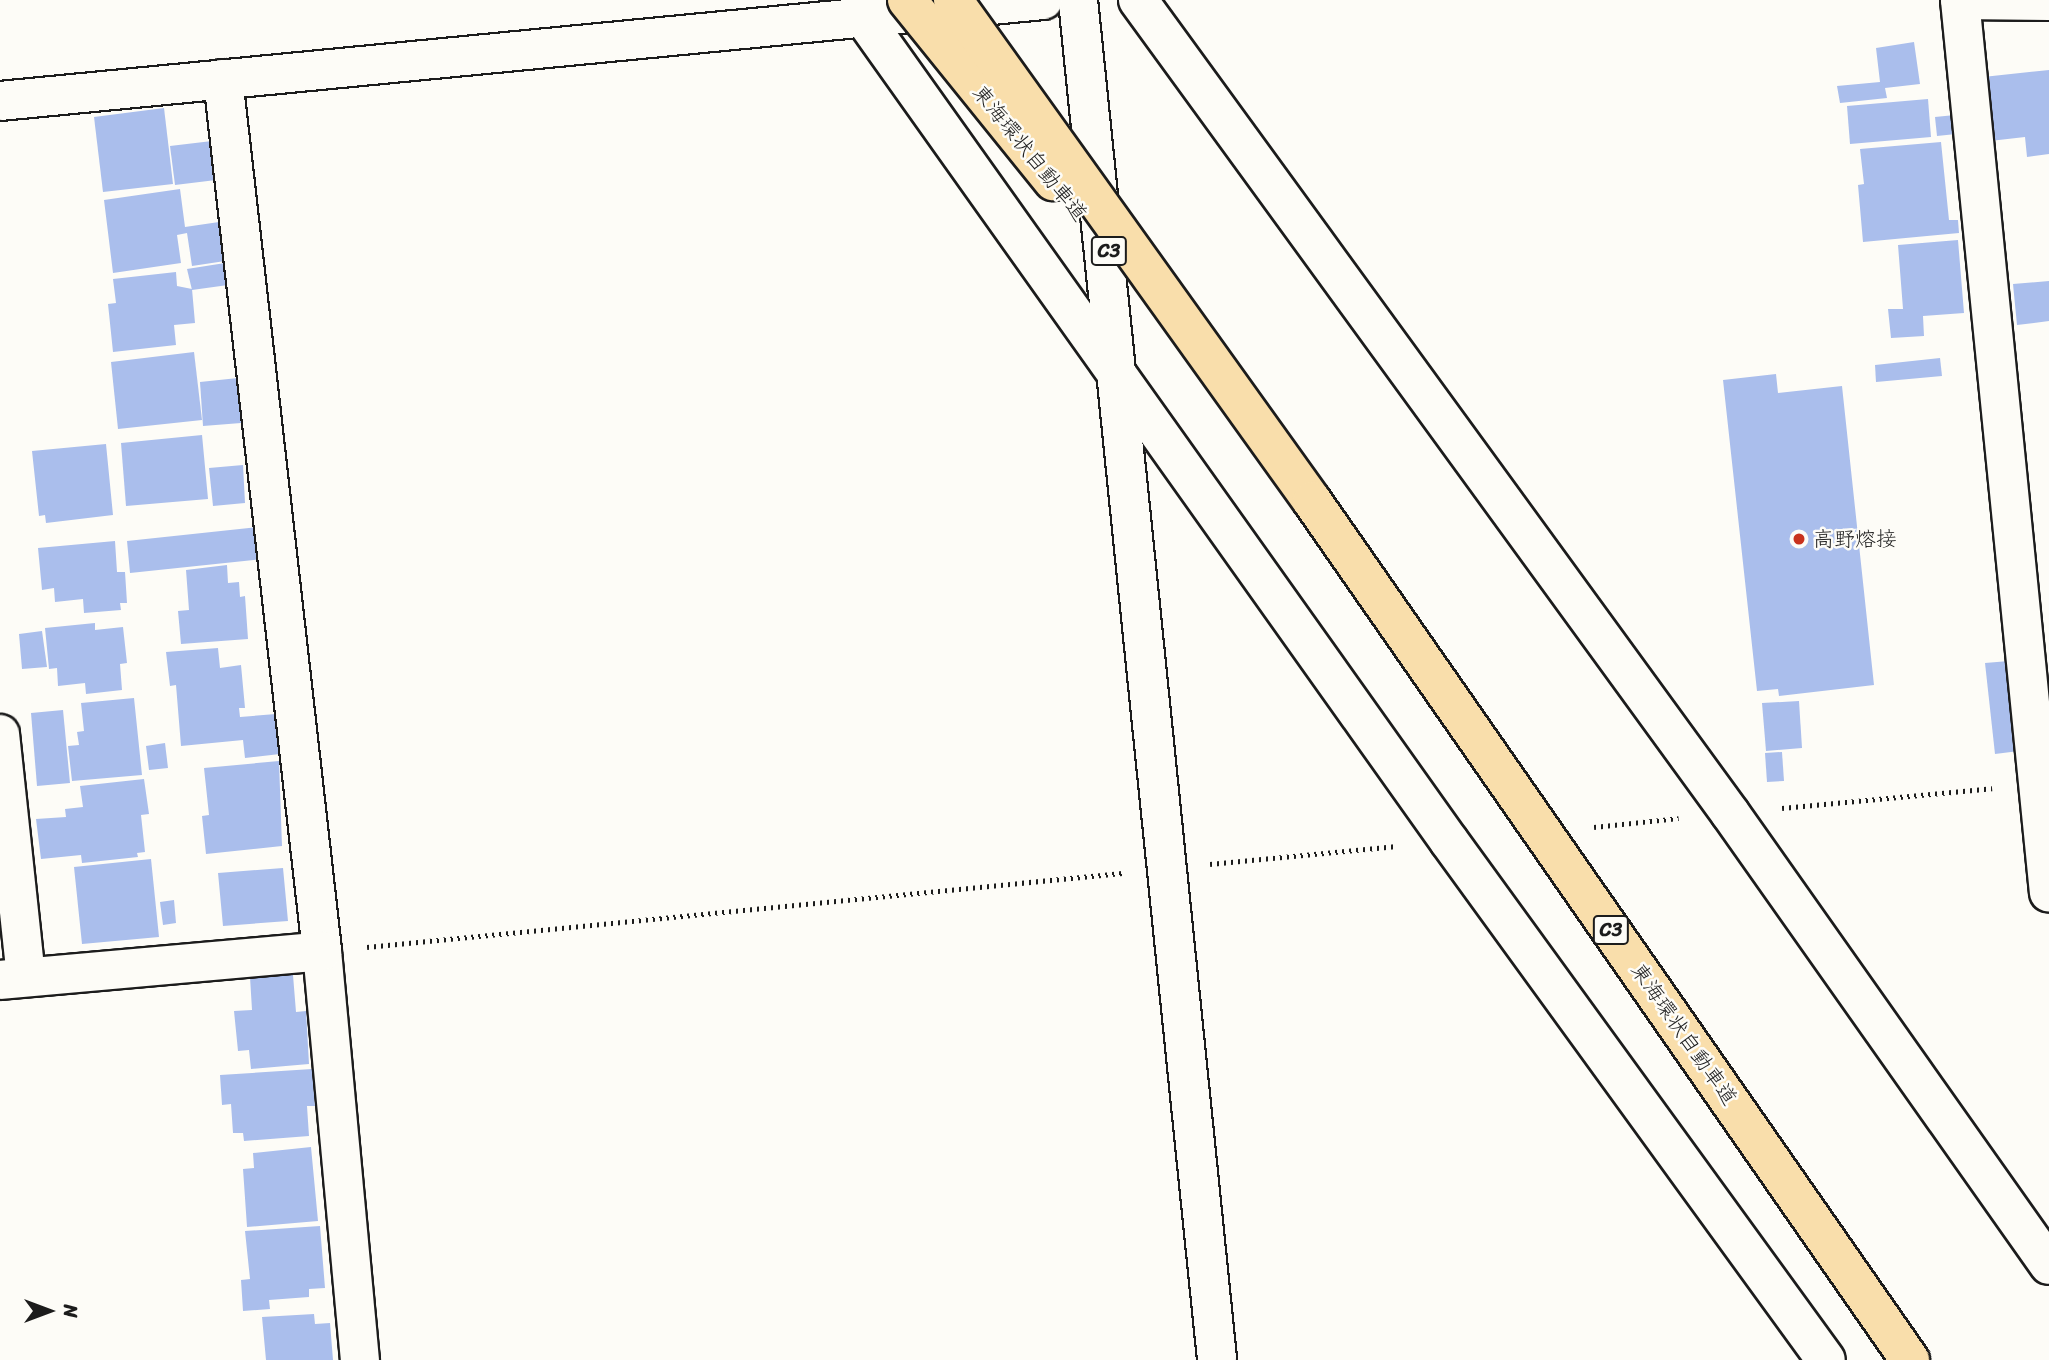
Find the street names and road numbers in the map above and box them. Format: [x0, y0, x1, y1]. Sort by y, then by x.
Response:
street label: 東海環状自動車道 [967, 80, 1093, 226]
road number: C3 [1090, 235, 1128, 266]
road number: C3 [1592, 914, 1630, 946]
street label: 東海環状自動車道 [1625, 958, 1743, 1110]

